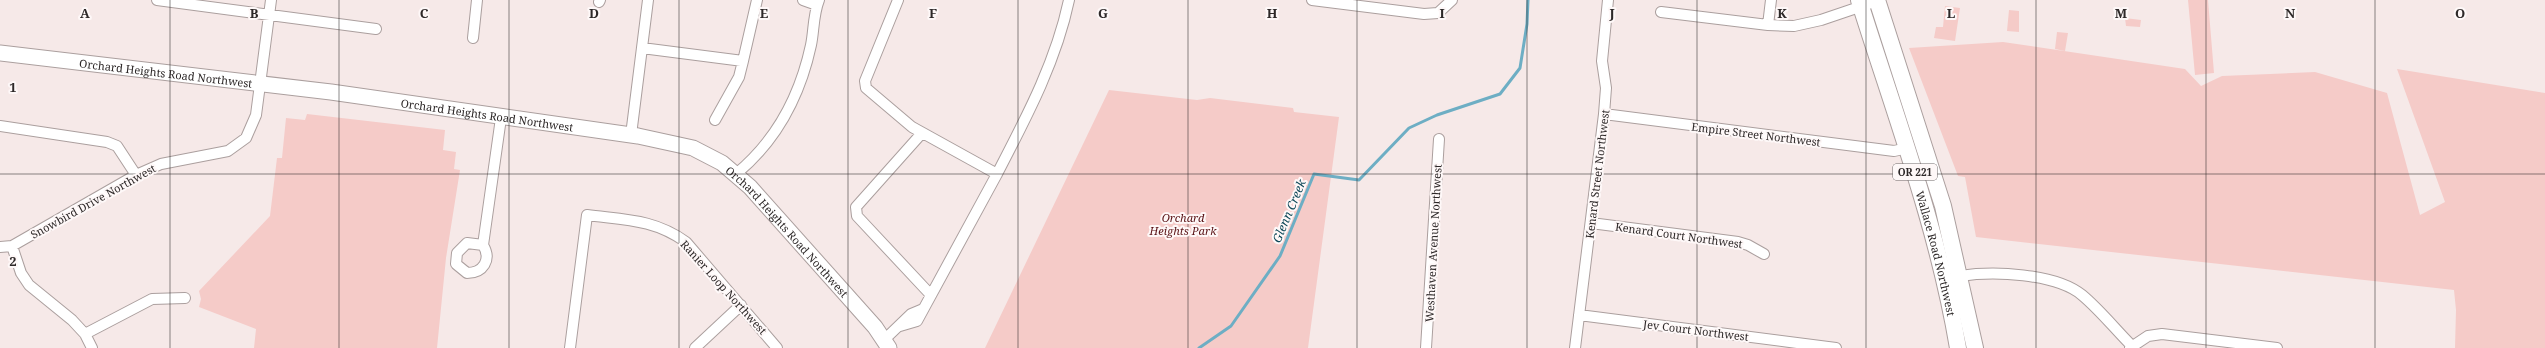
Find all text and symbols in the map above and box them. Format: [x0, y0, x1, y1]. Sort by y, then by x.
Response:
text: A [80, 4, 90, 22]
text: B [250, 4, 259, 22]
text: C [420, 4, 429, 22]
text: D [589, 4, 599, 22]
text: E [760, 4, 769, 22]
text: F [929, 4, 937, 22]
text: G [1098, 4, 1108, 22]
text: H [1267, 4, 1278, 22]
text: I [1439, 4, 1445, 22]
text: J [1608, 4, 1615, 22]
text: K [1777, 4, 1787, 22]
text: L [1947, 4, 1956, 22]
text: M [2115, 4, 2128, 22]
text: N [2285, 4, 2296, 22]
text: O [2455, 4, 2465, 22]
street label: Orchard Heights Road Northwest [79, 55, 253, 90]
text: 1 [9, 78, 17, 96]
street label: Orchard Heights Road Northwest [400, 95, 574, 134]
street label: Kenard Street Northwest [1582, 108, 1612, 239]
street label: Empire Street Northwest [1691, 119, 1822, 149]
street label: Snowbird Drive Northwest [28, 160, 158, 242]
street label: Orchard Heights Road Northwest [723, 162, 852, 300]
street label: Westhaven Avenue Northwest [1421, 164, 1445, 322]
road number: OR 221 [1893, 164, 1937, 180]
water label: Glenn Creek [1268, 176, 1310, 245]
street label: Wallace Road Northwest [1913, 189, 1959, 317]
park label: Orchard Heights Park [1149, 210, 1217, 238]
street label: Kenard Court Northwest [1614, 219, 1744, 251]
street label: Ranier Loop Northwest [678, 237, 771, 337]
text: 2 [9, 252, 17, 270]
street label: Jev Court Northwest [1641, 316, 1750, 344]

